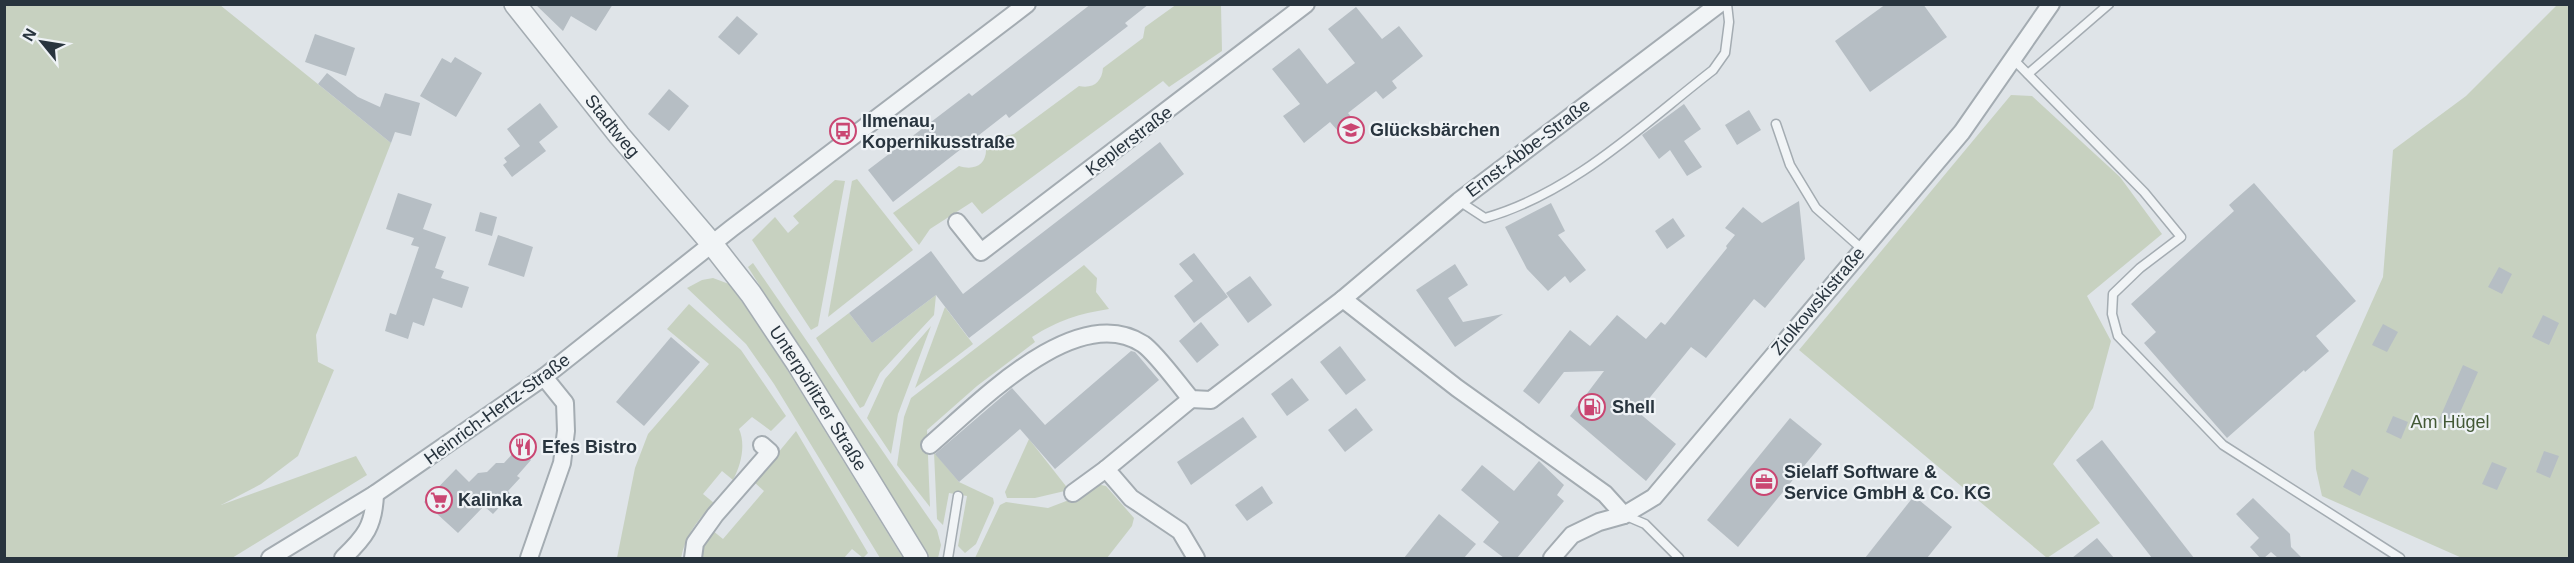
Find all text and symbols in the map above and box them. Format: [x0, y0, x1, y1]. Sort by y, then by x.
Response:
north arrow [12, 12, 72, 72]
text: N [19, 25, 40, 44]
street label: Stadtweg [581, 91, 644, 161]
street label: Ernst-Abbe-Straße [1462, 95, 1594, 201]
street label: Keplerstraße [1082, 102, 1176, 180]
place label: Ilmenau, Kopernikusstraße [862, 111, 1015, 152]
school or university icon: Glücksbärchen [1336, 115, 1366, 145]
bus stop icon: Ilmenau, Kopernikusstraße [828, 116, 858, 146]
place label: Glücksbärchen [1370, 120, 1500, 140]
street label: Ziolkowskistraße [1767, 243, 1869, 359]
street label: Unterpörlitzer Straße [765, 322, 871, 474]
street label: Heinrich-Hertz-Straße [420, 349, 574, 469]
fuel station icon: Shell [1577, 392, 1607, 422]
place label: Shell [1612, 397, 1655, 417]
park label: Am Hügel [2410, 412, 2490, 432]
restaurant icon: Efes Bistro [508, 432, 538, 462]
place label: Efes Bistro [542, 437, 637, 457]
place label: Sielaff Software & Service GmbH & Co. KG [1784, 462, 1991, 503]
office icon: Sielaff Software & Service GmbH & Co. KG [1749, 467, 1779, 497]
supermarket icon: Kalinka [424, 485, 454, 515]
place label: Kalinka [458, 490, 523, 510]

